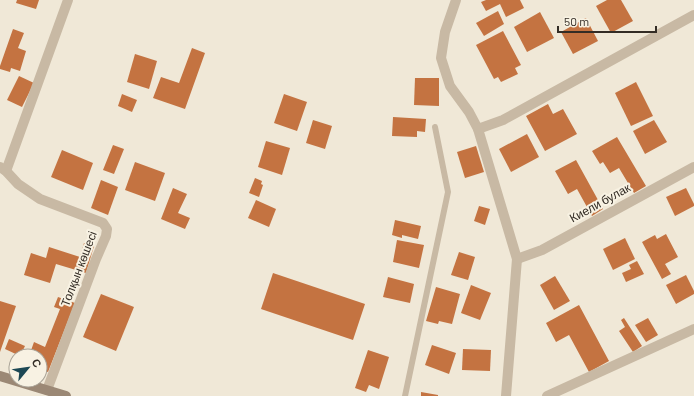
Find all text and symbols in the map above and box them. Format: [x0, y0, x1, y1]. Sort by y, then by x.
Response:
scale bar [558, 8, 656, 34]
text: 50 m [564, 14, 589, 28]
street label: Киели булак [567, 179, 633, 225]
street label: Толқын көшесі [57, 229, 100, 309]
north arrow [8, 348, 48, 388]
text: С [30, 356, 45, 370]

